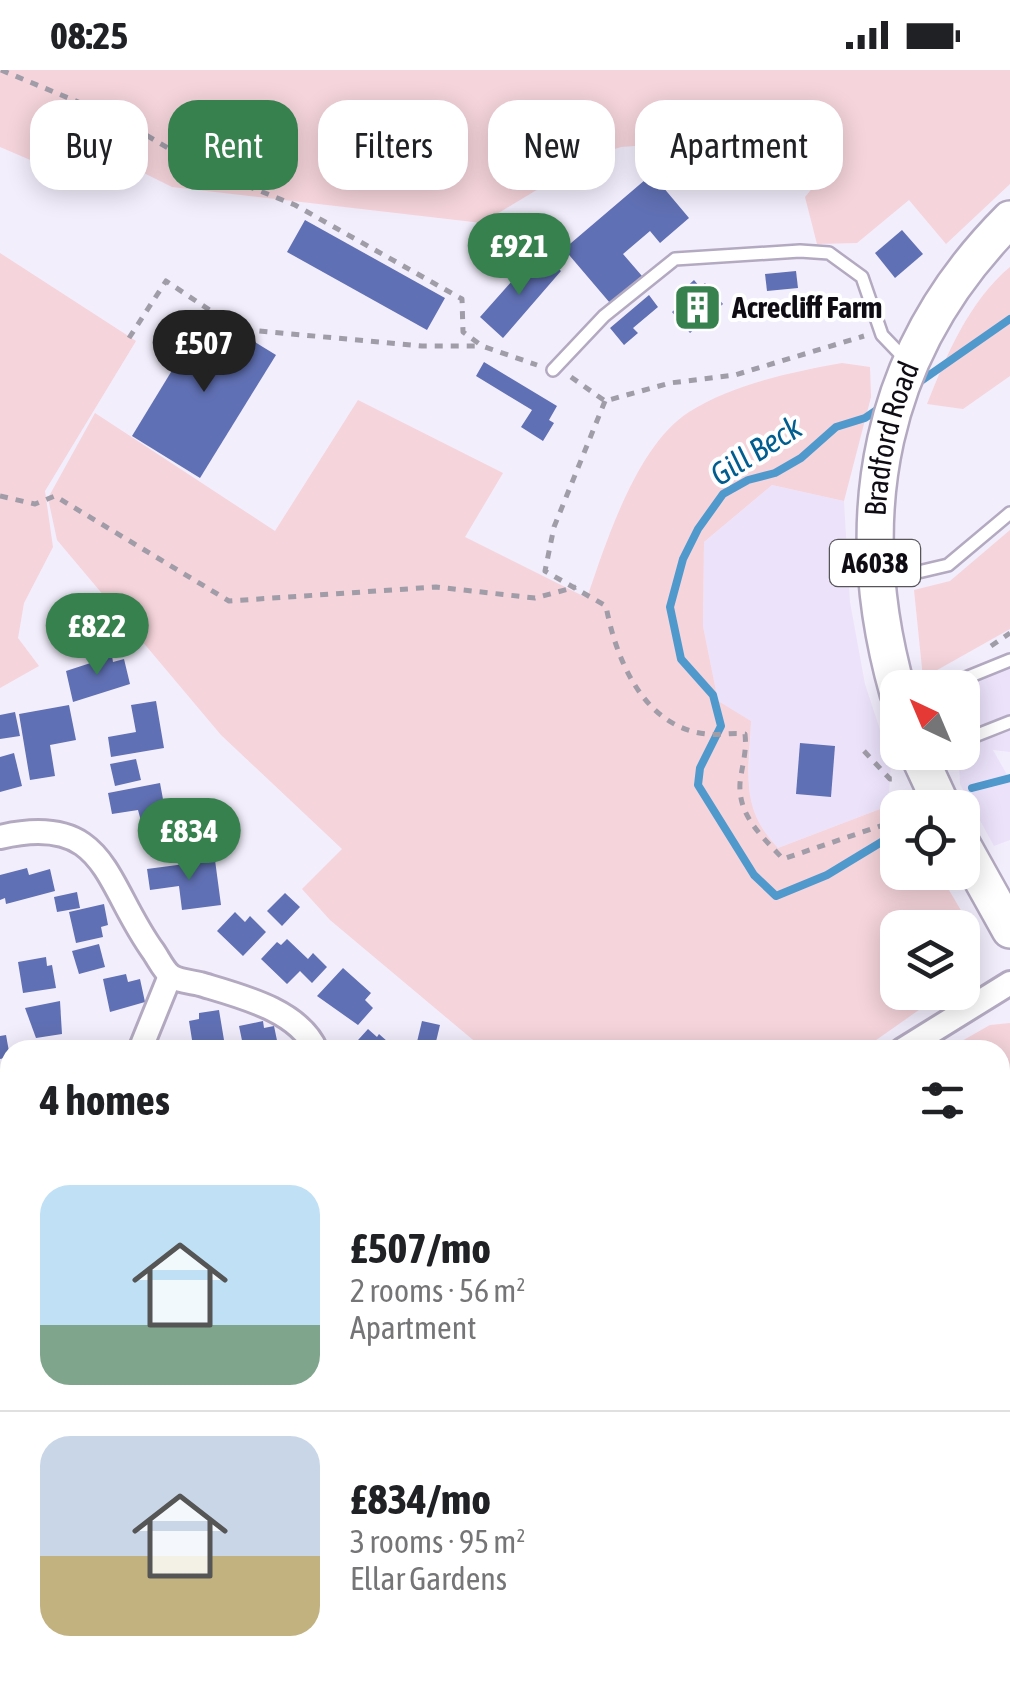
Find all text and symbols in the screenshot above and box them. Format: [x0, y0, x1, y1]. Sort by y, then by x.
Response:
text: 08:25 [50, 14, 128, 57]
chip: Buy [30, 100, 148, 190]
chip: Rent [168, 100, 298, 190]
chip: Filters [318, 100, 468, 190]
chip: New [488, 100, 615, 190]
chip: Apartment [635, 100, 843, 190]
pin: £921 [460, 213, 578, 298]
text: £921 [490, 227, 548, 264]
building icon: Acrecliff Farm [671, 282, 723, 334]
place label: Acrecliff Farm [731, 290, 882, 324]
pin: £507 [145, 310, 263, 395]
text: £507 [175, 324, 233, 361]
street label: Bradford Road [858, 356, 925, 517]
water label: Gill Beck [703, 408, 809, 493]
road number: A6038 [830, 540, 920, 586]
pin: £822 [38, 593, 156, 678]
text: £822 [68, 607, 126, 644]
north arrow [880, 670, 980, 770]
map controls [880, 670, 980, 1010]
button: locate [880, 790, 980, 890]
pin: £834 [130, 798, 248, 883]
text: £834 [160, 812, 218, 849]
button: layers [880, 910, 980, 1010]
icon: filters [915, 1073, 970, 1128]
text: 4 homes [40, 1076, 170, 1124]
text: £507/mo [350, 1224, 491, 1272]
icon: home [120, 1225, 240, 1345]
text: 2 rooms · 56 m² [350, 1272, 525, 1309]
text: Apartment [350, 1309, 476, 1346]
text: £834/mo [350, 1475, 491, 1523]
icon: home [120, 1476, 240, 1596]
text: 3 rooms · 95 m² [350, 1523, 525, 1560]
text: Ellar Gardens [350, 1560, 507, 1597]

